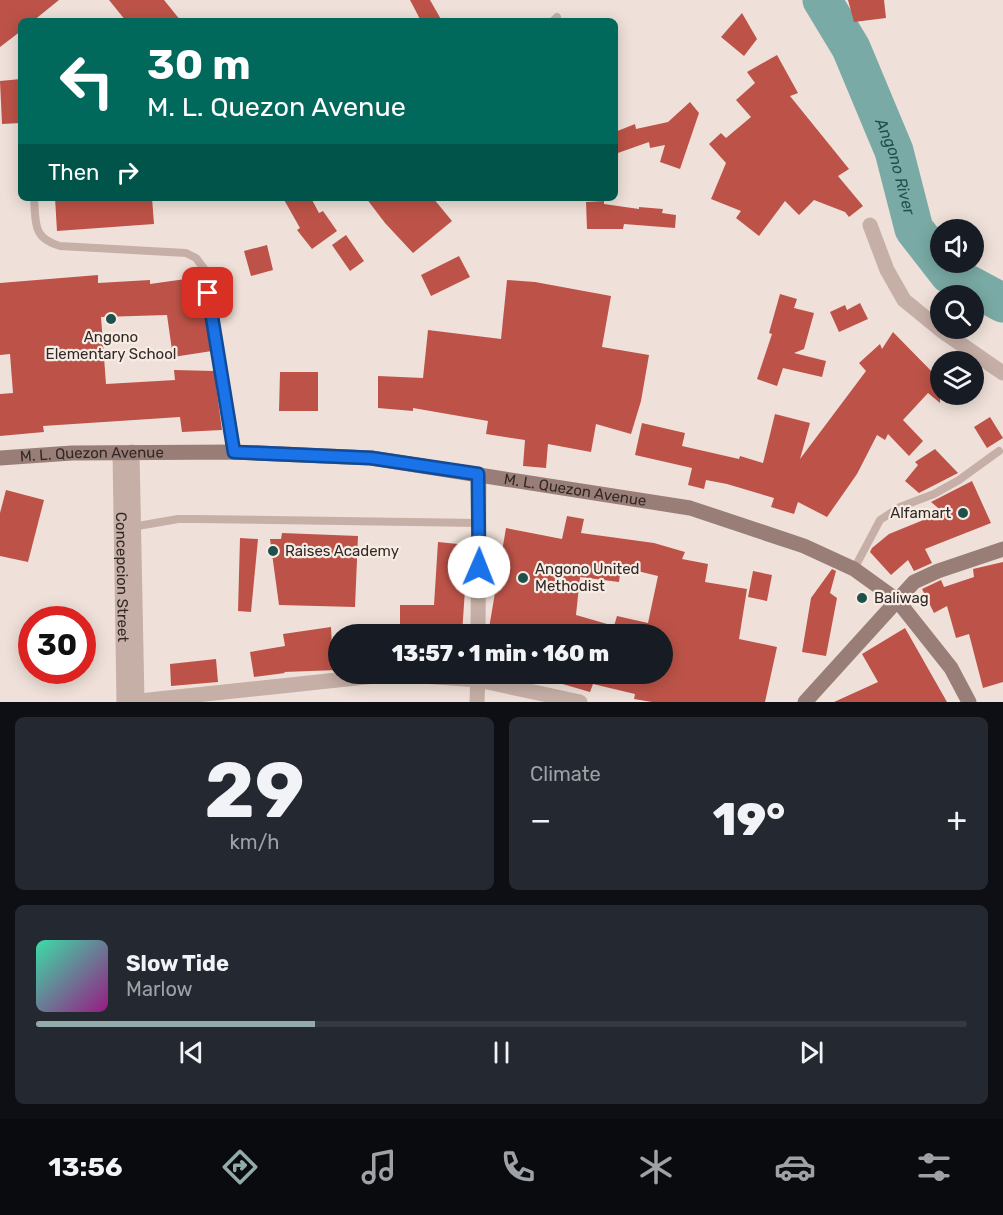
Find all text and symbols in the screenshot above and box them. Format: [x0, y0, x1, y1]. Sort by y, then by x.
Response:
text: 30 m [147, 40, 251, 90]
icon: left [48, 42, 126, 120]
text: M. L. Quezon Avenue [147, 91, 406, 123]
water label: Angono River [871, 114, 920, 217]
icon: right [111, 156, 144, 189]
text: Then [48, 159, 99, 186]
map controls [930, 219, 984, 405]
button: sound [930, 219, 984, 273]
pin [182, 267, 233, 318]
icon: arrive [191, 276, 224, 309]
button: search [930, 285, 984, 339]
marker: Angono Elementary School [104, 312, 118, 326]
place label: Angono Elementary School [46, 328, 176, 363]
button: layers [930, 351, 984, 405]
street label: M. L. Quezon Avenue [19, 443, 164, 466]
street label: M. L. Quezon Avenue [503, 470, 648, 510]
place label: Alfamart [890, 504, 951, 522]
marker: Alfamart [956, 506, 970, 520]
street label: Concepcion Street [112, 512, 132, 642]
position arrow [447, 535, 511, 599]
place label: Raises Academy [285, 542, 399, 560]
marker: Raises Academy [266, 544, 280, 558]
place label: Angono United Methodist [535, 560, 640, 595]
marker: Angono United Methodist [516, 571, 530, 585]
place label: Baliwag [874, 589, 929, 607]
marker: Baliwag [855, 591, 869, 605]
speed limit sign: 30 [18, 606, 96, 684]
text: 13:57 · 1 min · 160 m [392, 640, 609, 667]
text: 29 [204, 744, 305, 837]
text: Climate [530, 762, 601, 786]
text: 19° [713, 793, 785, 846]
text: − [530, 800, 551, 839]
text: + [946, 800, 967, 839]
text: km/h [230, 830, 279, 854]
text: Slow Tide [126, 950, 229, 977]
text: Marlow [126, 977, 193, 1001]
icon: previous [175, 1036, 208, 1069]
icon: pause [485, 1036, 518, 1069]
icon: next [795, 1036, 828, 1069]
icon: directions [219, 1146, 261, 1188]
icon: music [358, 1146, 400, 1188]
icon: phone [497, 1146, 539, 1188]
icon: climate [635, 1146, 677, 1188]
icon: car [774, 1146, 816, 1188]
icon: filters [913, 1146, 955, 1188]
text: 13:56 [48, 1151, 122, 1183]

